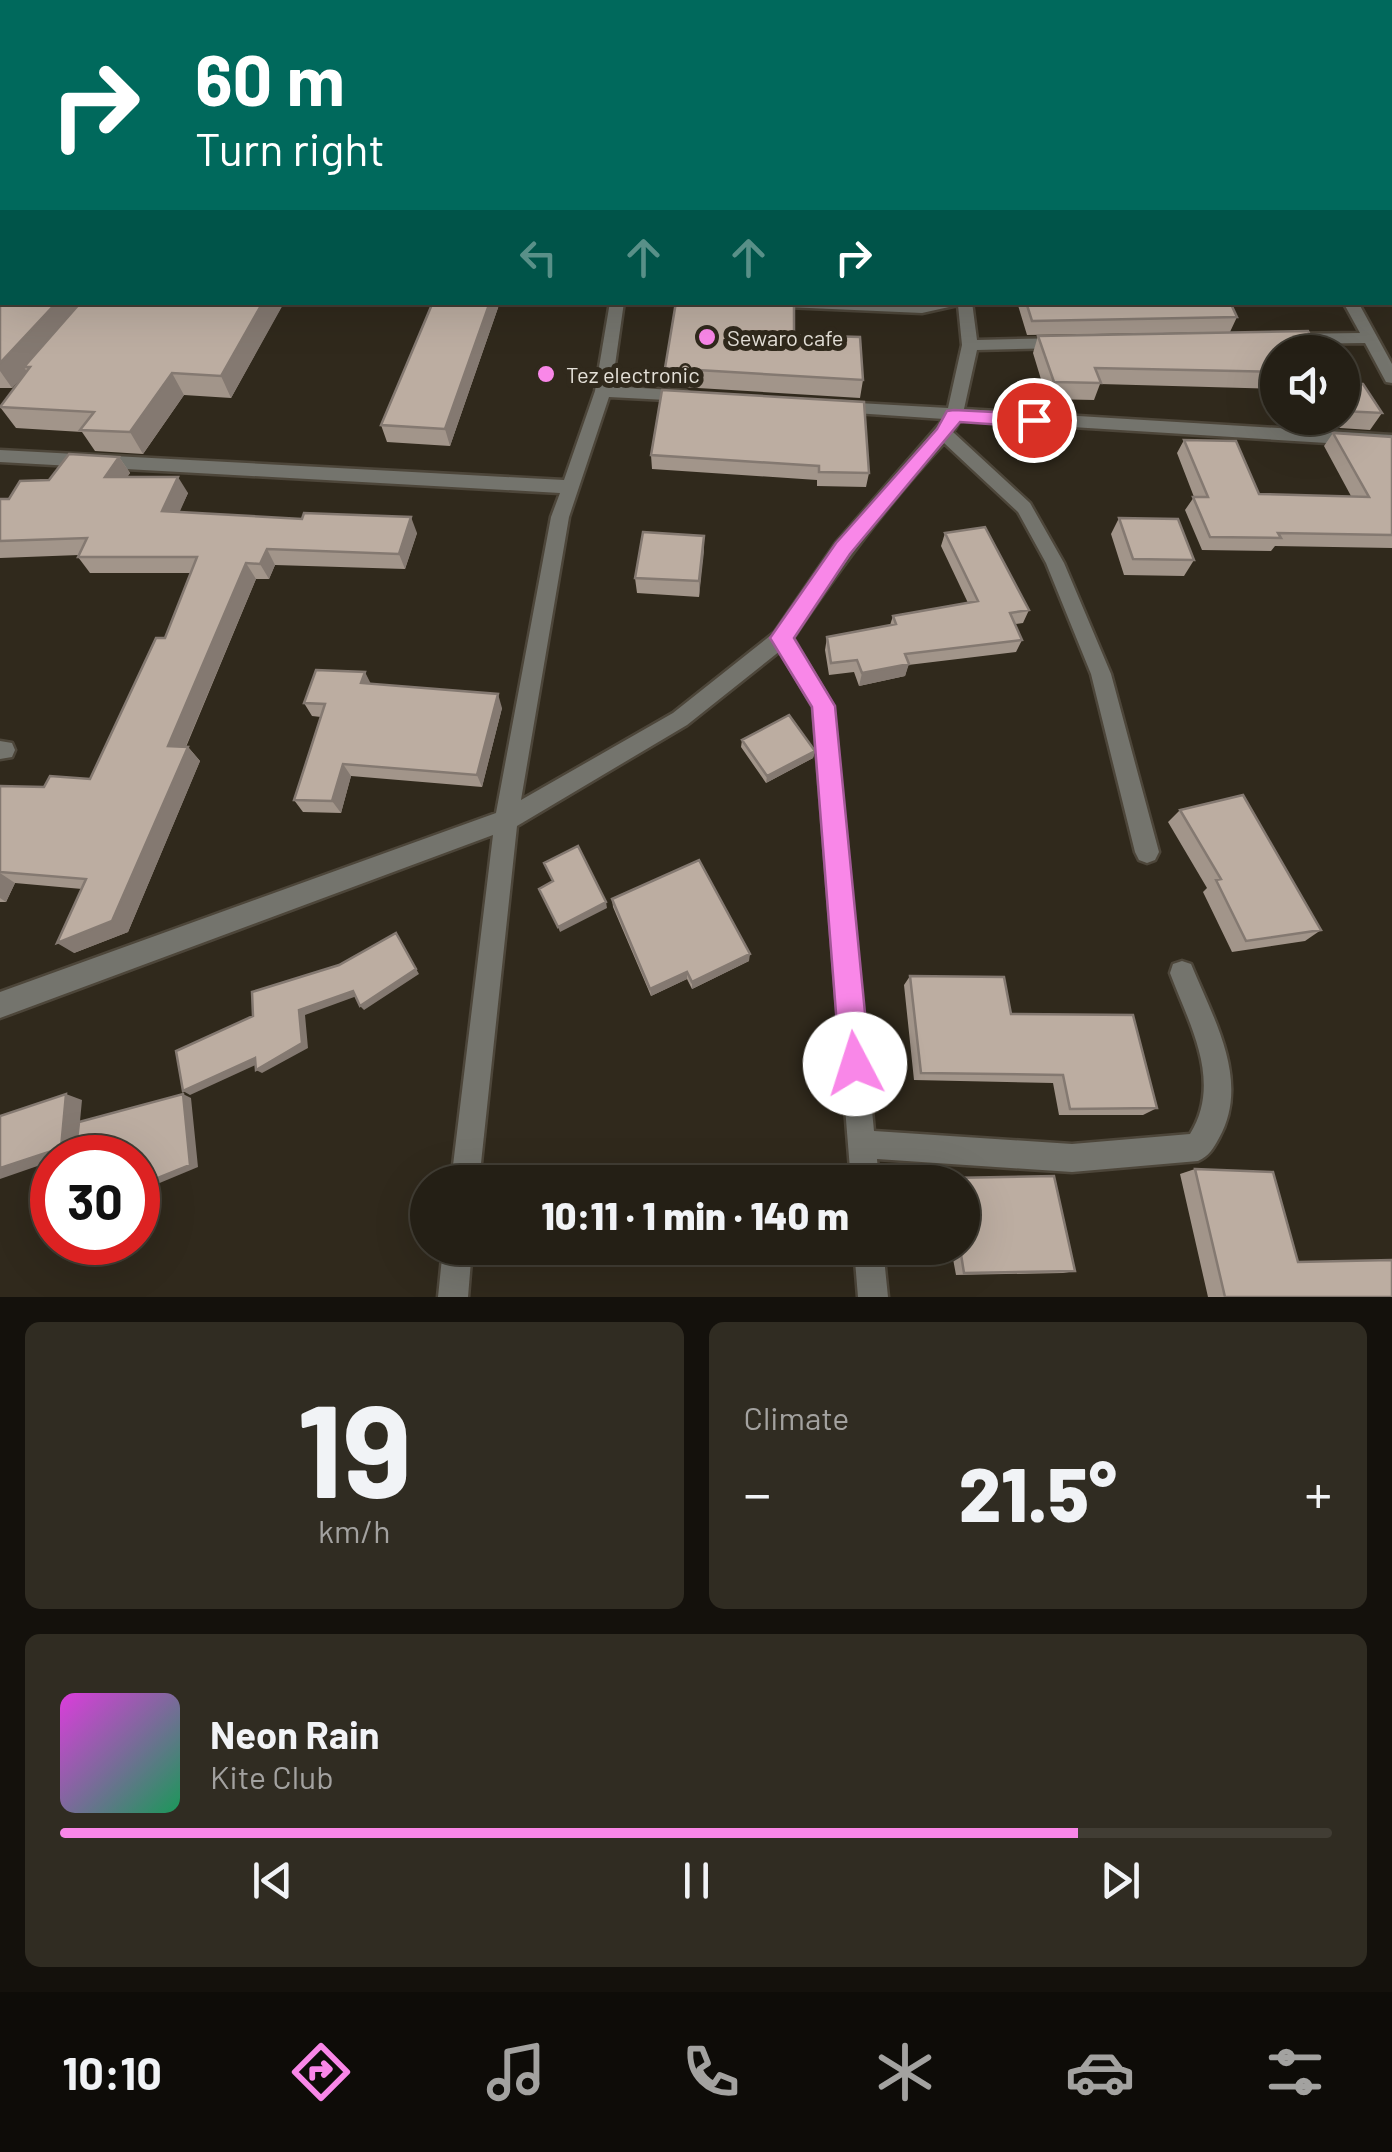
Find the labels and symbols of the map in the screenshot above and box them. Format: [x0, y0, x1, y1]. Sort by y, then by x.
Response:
place label: Sewaro cafe [727, 324, 844, 350]
marker: Sewaro cafe [696, 326, 718, 348]
place label: Tez electronic [566, 361, 700, 387]
marker: Tez electronic [535, 363, 557, 385]
pin [992, 378, 1077, 463]
position arrow [803, 1012, 907, 1116]
speed limit sign: 30 [30, 1135, 160, 1265]

